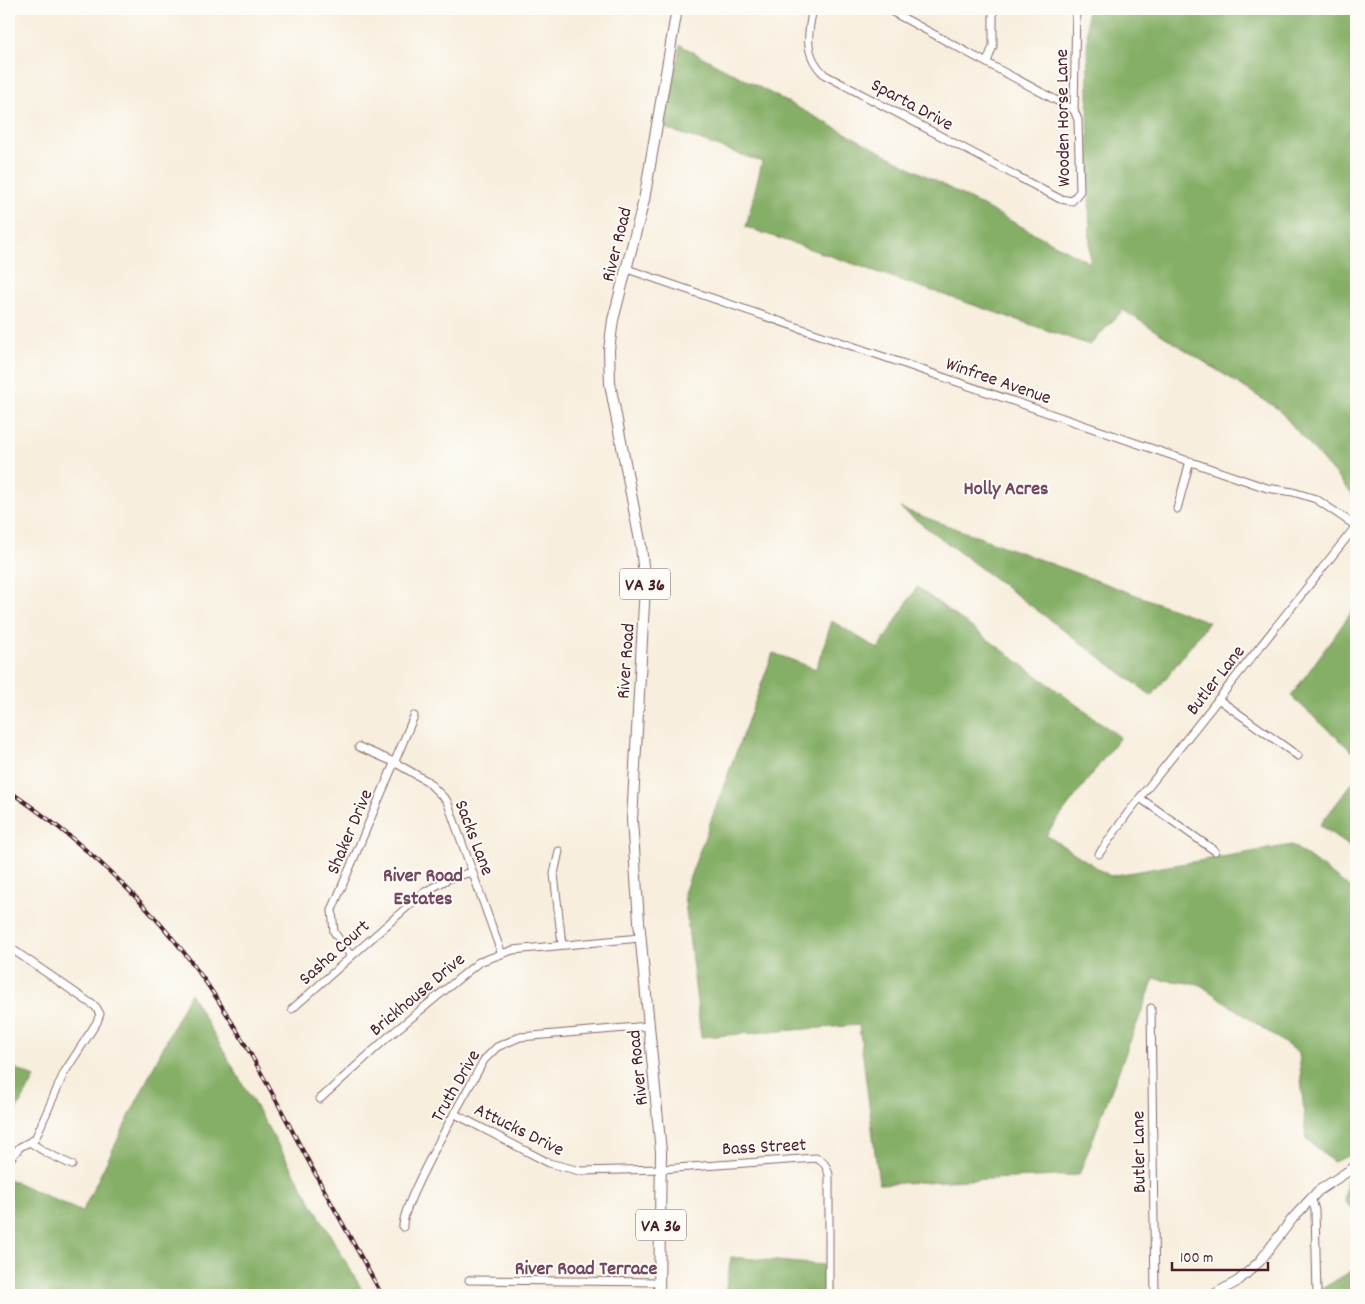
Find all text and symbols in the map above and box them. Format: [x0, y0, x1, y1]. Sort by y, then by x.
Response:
street label: Wooden Horse Lane [1050, 49, 1079, 187]
street label: Sparta Drive [865, 73, 957, 139]
street label: River Road [596, 205, 641, 285]
street label: Winfree Avenue [941, 352, 1054, 413]
district label: Holly Acres [964, 476, 1048, 504]
road number: VA 36 [620, 568, 670, 600]
street label: River Road [611, 622, 644, 700]
street label: Butler Lane [1181, 640, 1253, 722]
street label: Shaker Drive [321, 786, 381, 879]
street label: Sacks Lane [446, 797, 499, 880]
district label: River Road Estates [383, 863, 463, 914]
street label: Sasha Court [294, 914, 377, 993]
street label: Brickhouse Drive [365, 948, 472, 1044]
street label: River Road [622, 1028, 657, 1107]
street label: Truth Drive [425, 1046, 489, 1128]
street label: Attucks Drive [469, 1098, 568, 1165]
street label: Butler Lane [1126, 1111, 1155, 1193]
street label: Bass Street [721, 1133, 807, 1164]
road number: VA 36 [636, 1210, 686, 1240]
scale bar [1172, 1239, 1269, 1271]
text: 100 m [1180, 1248, 1213, 1270]
district label: River Road Terrace [515, 1256, 657, 1284]

